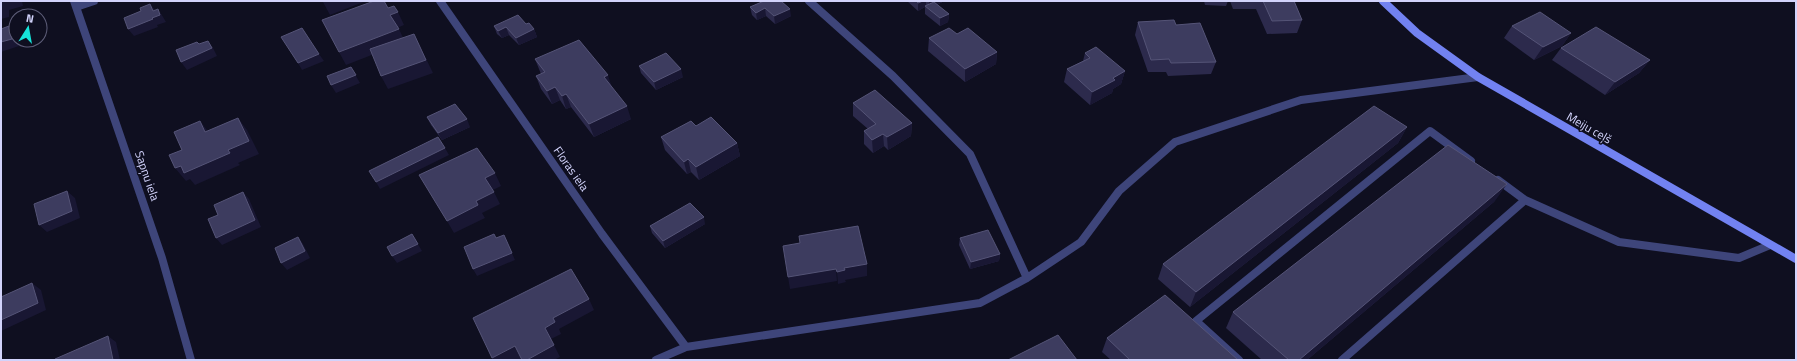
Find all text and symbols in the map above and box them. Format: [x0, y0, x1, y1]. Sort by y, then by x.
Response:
north arrow [8, 8, 48, 48]
text: N [25, 10, 35, 27]
street label: Meiju ceļš [1563, 107, 1616, 148]
street label: Floras iela [549, 142, 594, 195]
street label: Sapņu iela [130, 148, 165, 203]

